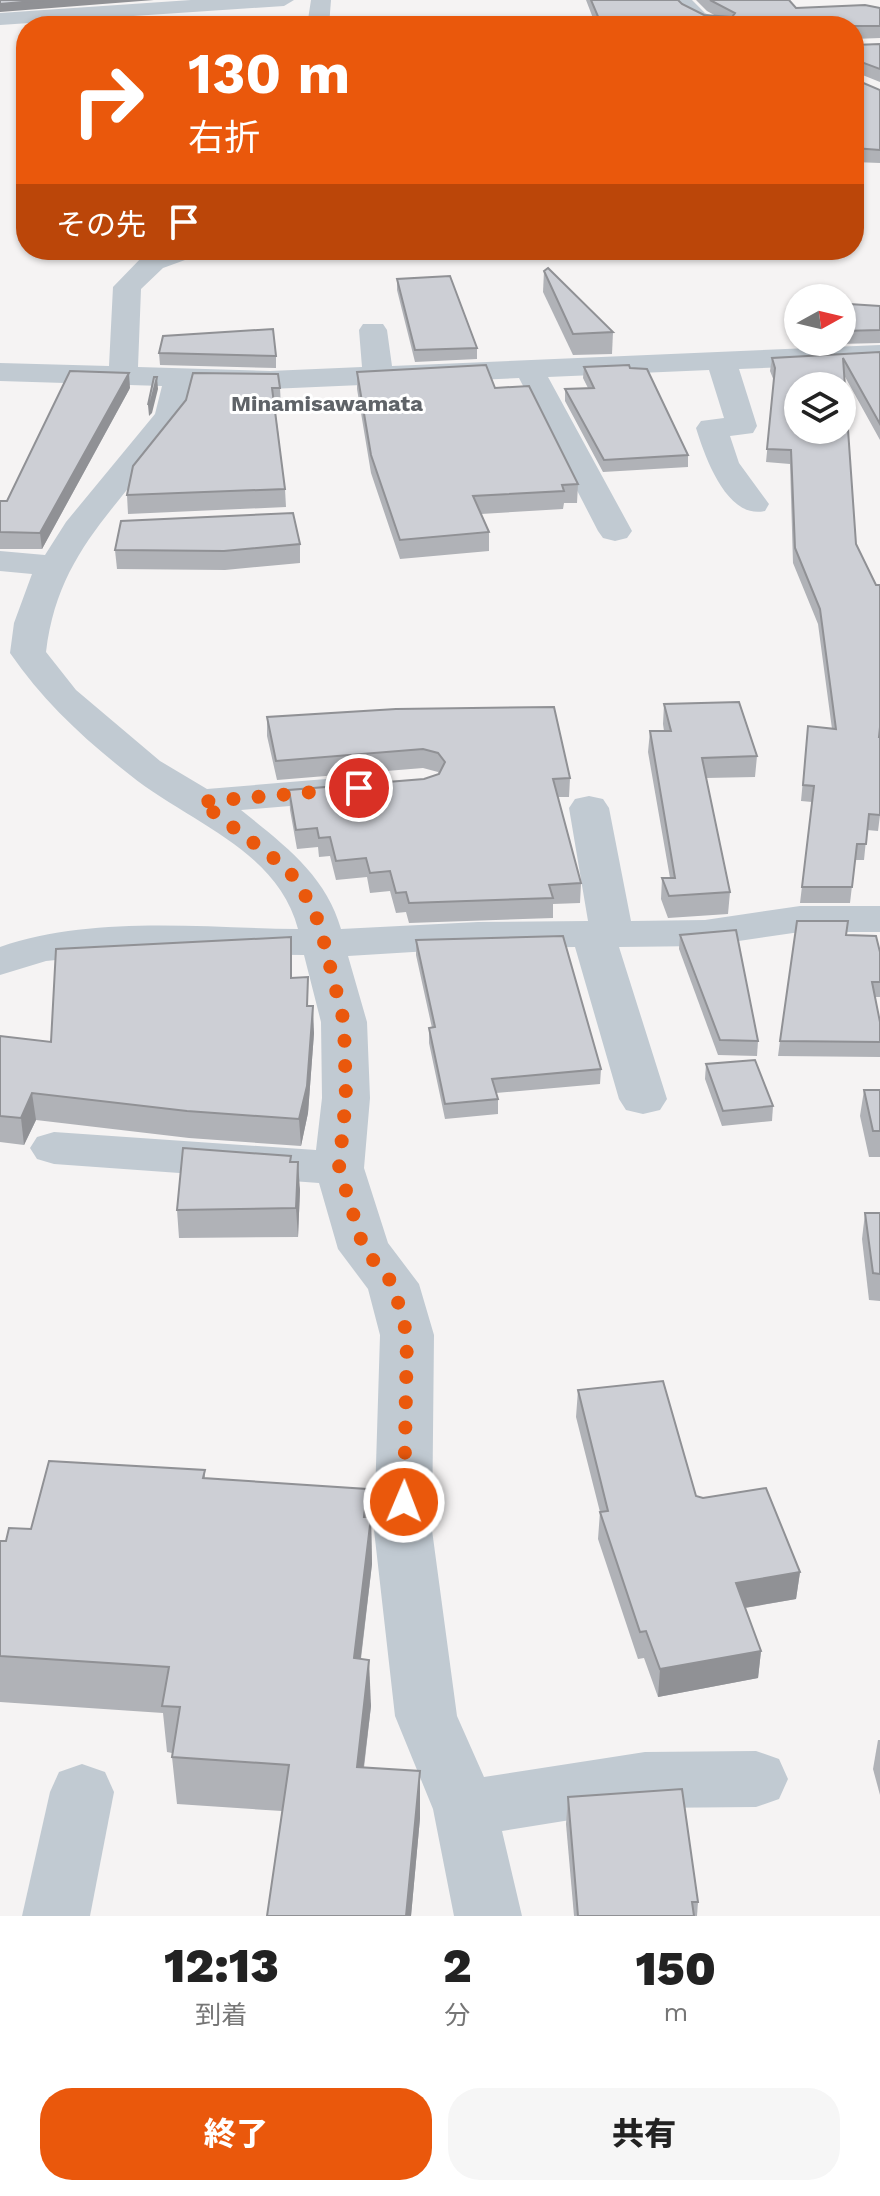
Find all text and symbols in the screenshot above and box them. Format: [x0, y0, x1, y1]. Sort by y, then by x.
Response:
text: 130 m [188, 41, 350, 107]
icon: right [56, 48, 160, 152]
text: 右折 [188, 117, 260, 159]
icon: arrive [162, 200, 206, 244]
text: その先 [56, 207, 146, 242]
north arrow [784, 284, 856, 356]
map controls [784, 284, 856, 444]
button: layers [784, 372, 856, 444]
district label: Minamisawamata [231, 391, 423, 416]
pin [325, 754, 393, 822]
icon: arrive [337, 766, 381, 810]
position arrow [362, 1460, 446, 1544]
text: 12:13 [164, 1937, 279, 1994]
text: 2 [443, 1937, 472, 1994]
text: 150 [635, 1940, 716, 1997]
text: m [663, 1997, 688, 2027]
text: 到着 [195, 2000, 247, 2030]
text: 分 [444, 2000, 470, 2030]
button: 終了 [40, 2088, 432, 2180]
button: 共有 [448, 2088, 840, 2180]

